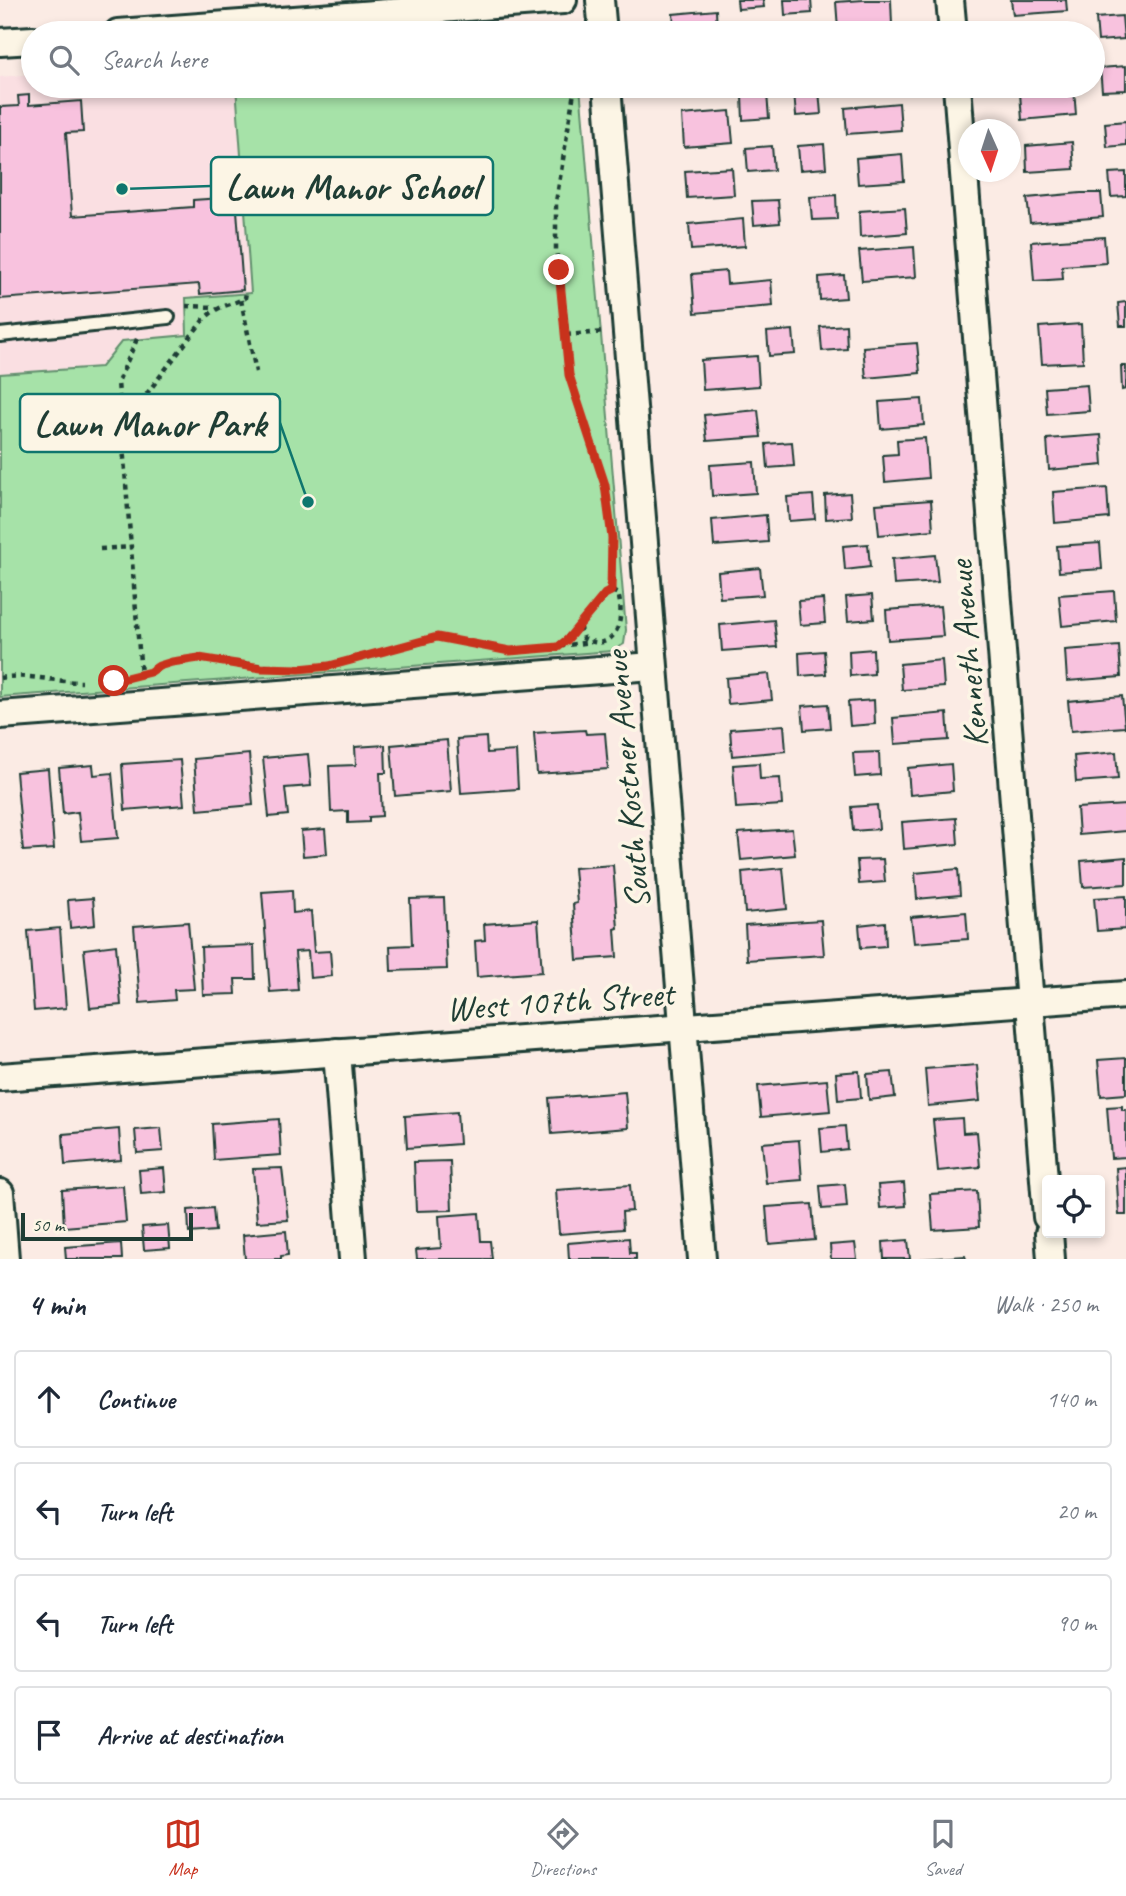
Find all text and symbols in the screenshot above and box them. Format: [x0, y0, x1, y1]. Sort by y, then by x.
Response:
search box [21, 21, 1105, 98]
icon: search [45, 41, 83, 79]
text: Search here [101, 43, 207, 76]
north arrow [958, 119, 1021, 182]
callout: Lawn Manor School [211, 157, 493, 215]
text: Lawn Manor School [226, 163, 486, 210]
route end [543, 254, 574, 285]
callout: Lawn Manor Park [20, 394, 280, 452]
text: Lawn Manor Park [34, 400, 269, 447]
street label: Kenneth Avenue [937, 556, 999, 749]
street label: South Kostner Avenue [593, 647, 661, 911]
route start [98, 665, 129, 696]
street label: West 107th Street [445, 970, 679, 1031]
map controls [1042, 1175, 1105, 1238]
button: locate [1042, 1175, 1105, 1238]
scale bar [21, 1210, 192, 1242]
text: 50 m [32, 1213, 64, 1237]
text: 4 min [28, 1286, 85, 1324]
text: Walk · 250 m [994, 1290, 1098, 1319]
icon: ahead [30, 1380, 68, 1418]
text: Continue [97, 1383, 175, 1416]
text: 140 m [1047, 1385, 1096, 1414]
icon: left [30, 1492, 68, 1530]
text: Turn left [97, 1495, 172, 1528]
text: 20 m [1057, 1497, 1096, 1526]
icon: left [30, 1604, 68, 1642]
text: Turn left [97, 1607, 172, 1640]
text: 90 m [1057, 1609, 1096, 1638]
icon: arrive [30, 1716, 68, 1754]
text: Arrive at destination [97, 1719, 283, 1752]
tab: Map [164, 1815, 202, 1881]
tab: Directions [530, 1815, 596, 1881]
tab: Saved [924, 1815, 962, 1881]

